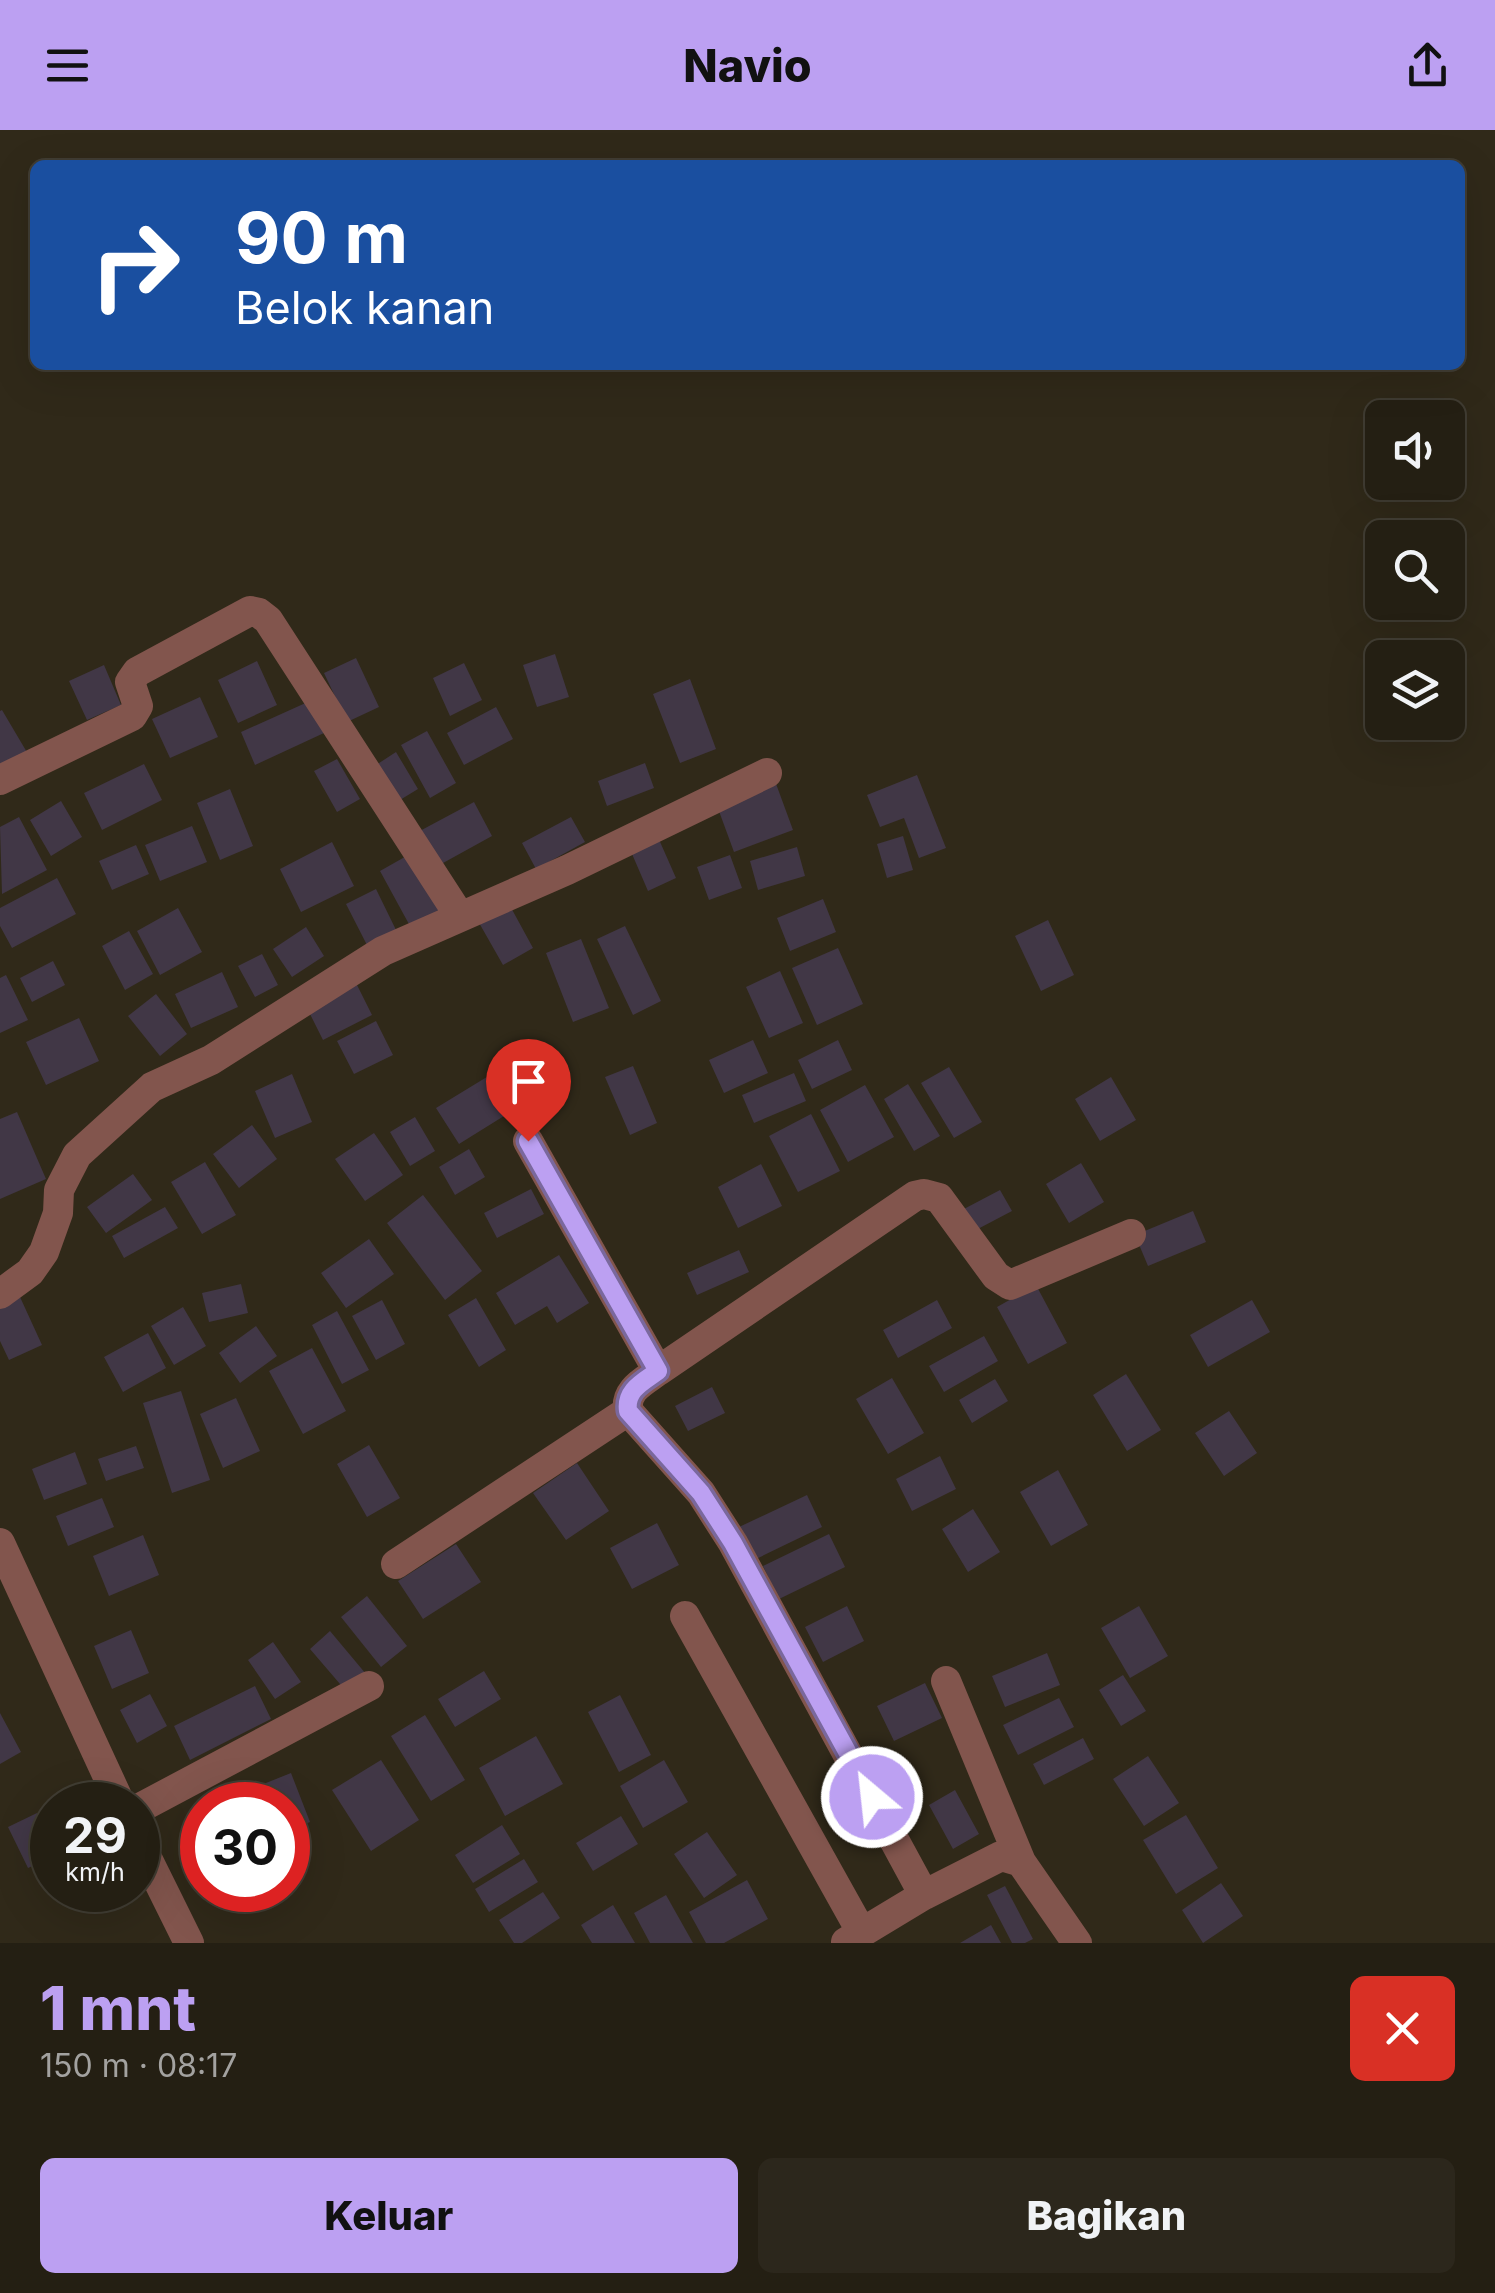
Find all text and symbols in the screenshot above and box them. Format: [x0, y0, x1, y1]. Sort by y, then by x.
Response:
icon: menu [40, 38, 95, 93]
text: Navio [683, 38, 812, 93]
icon: share [1400, 38, 1455, 93]
text: 90 m [235, 195, 408, 280]
icon: right [70, 200, 200, 330]
text: Belok kanan [235, 280, 494, 335]
map controls [1365, 400, 1465, 740]
button: sound [1365, 400, 1465, 500]
button: search [1365, 520, 1465, 620]
button: layers [1365, 640, 1465, 740]
pin [486, 1039, 571, 1142]
icon: arrive [501, 1054, 556, 1109]
position arrow [820, 1745, 924, 1849]
speed limit sign: 30 [180, 1782, 310, 1912]
text: 29 [63, 1805, 127, 1865]
text: km/h [65, 1857, 125, 1887]
text: 1 mnt [40, 1972, 196, 2044]
button: close [1350, 1976, 1455, 2081]
text: 150 m · 08:17 [40, 2046, 237, 2085]
button: Keluar [40, 2158, 738, 2273]
button: Bagikan [758, 2158, 1455, 2273]

